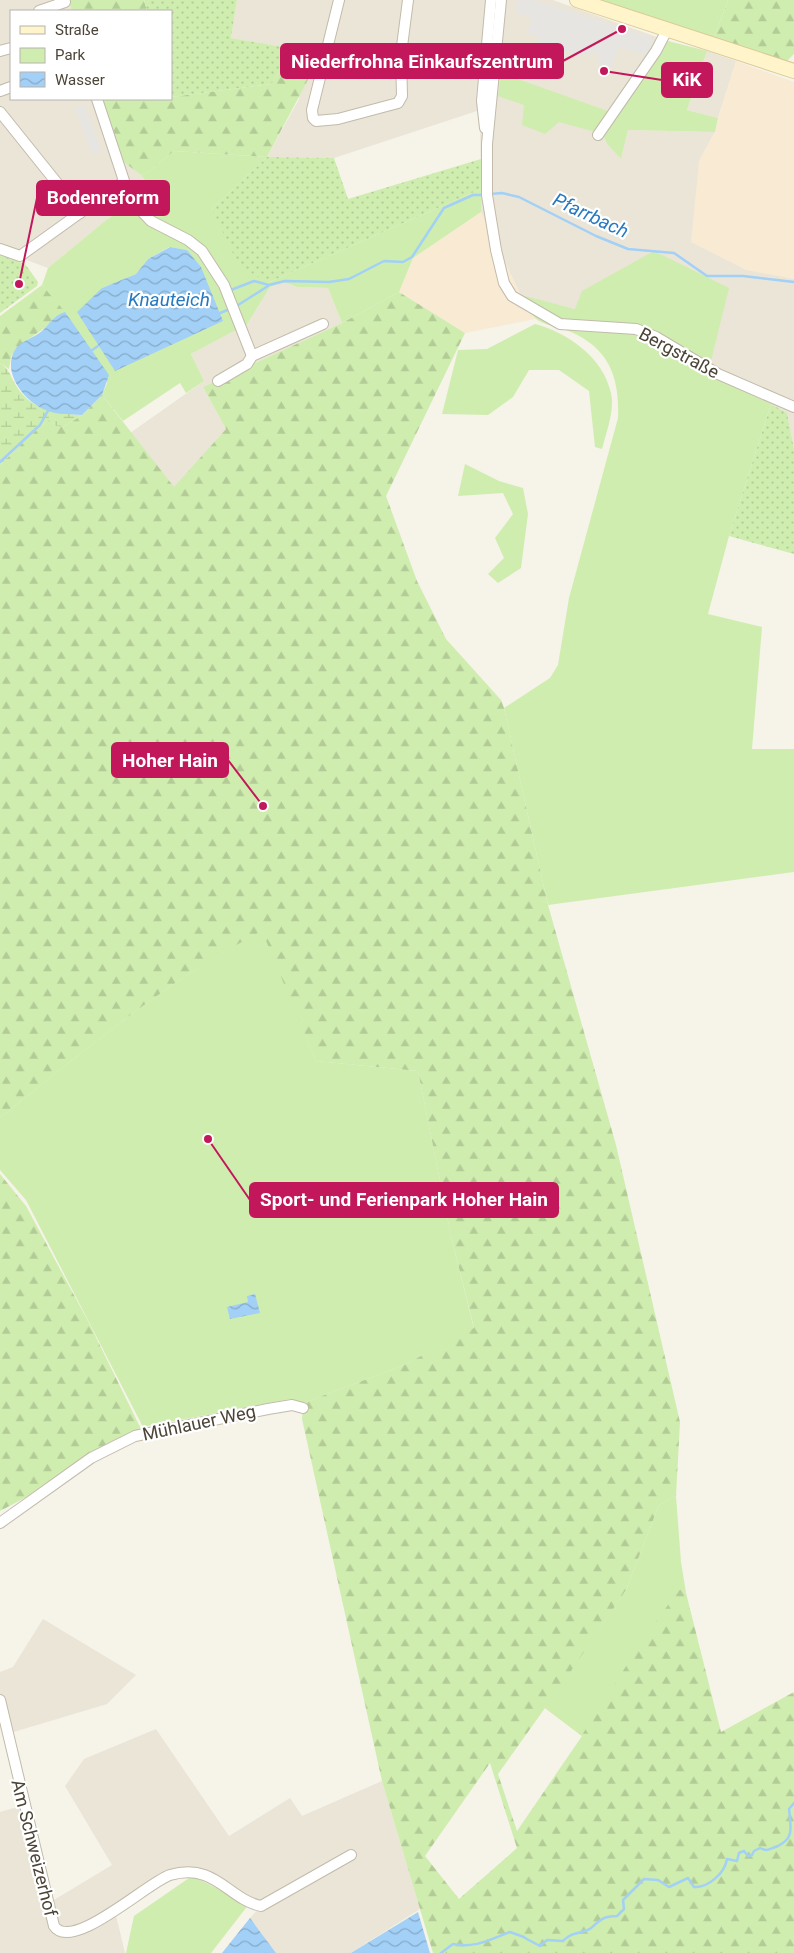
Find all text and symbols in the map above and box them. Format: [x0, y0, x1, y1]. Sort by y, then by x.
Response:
legend [10, 10, 172, 100]
text: Straße [55, 21, 99, 39]
callout: Niederfrohna Einkaufszentrum [281, 44, 563, 78]
text: Park [55, 46, 86, 64]
text: Niederfrohna Einkaufszentrum [291, 50, 553, 73]
callout: KiK [662, 63, 712, 97]
text: KiK [672, 68, 703, 91]
text: Wasser [55, 71, 105, 89]
callout: Bodenreform [37, 181, 169, 215]
text: Bodenreform [47, 186, 159, 209]
water label: Pfarrbach [549, 188, 632, 243]
water label: Knauteich [128, 288, 210, 311]
street label: Bergstraße [636, 323, 723, 382]
callout: Hoher Hain [112, 743, 228, 777]
text: Hoher Hain [122, 749, 218, 772]
callout: Sport- und Ferienpark Hoher Hain [250, 1183, 558, 1217]
text: Sport- und Ferienpark Hoher Hain [260, 1188, 548, 1211]
street label: Mühlauer Weg [140, 1400, 257, 1445]
street label: Am Schweizerhof [7, 1777, 62, 1919]

